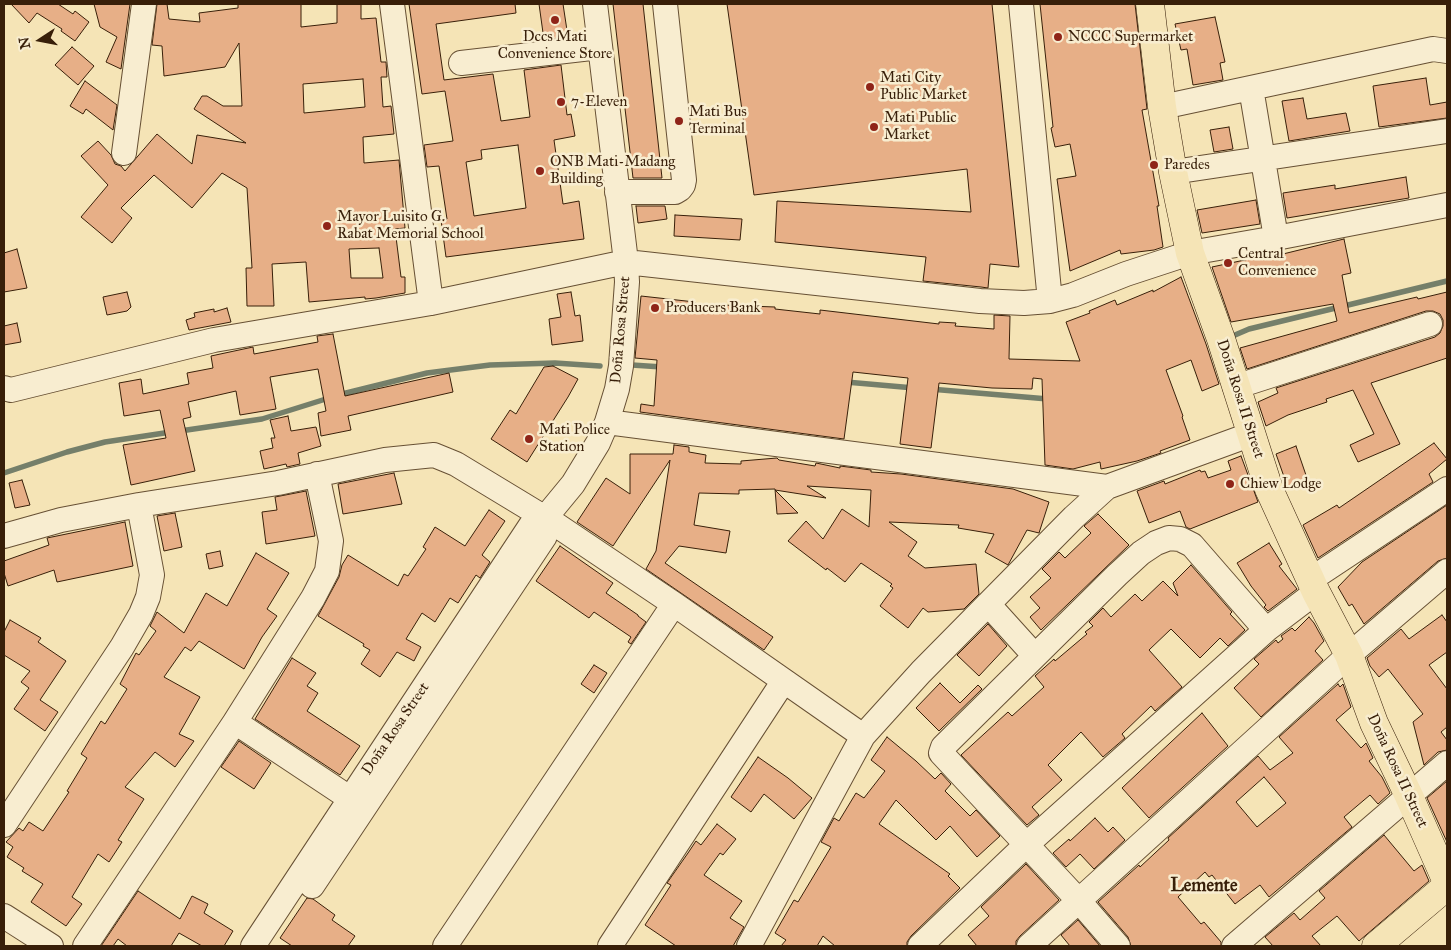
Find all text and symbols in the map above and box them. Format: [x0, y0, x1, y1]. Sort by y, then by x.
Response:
marker: Dccs Mati Convenience Store [549, 14, 561, 26]
north arrow [15, 15, 65, 65]
place label: Dccs Mati Convenience Store [498, 28, 612, 63]
place label: NCCC Supermarket [1068, 28, 1193, 46]
marker: NCCC Supermarket [1052, 31, 1064, 43]
text: N [15, 36, 34, 50]
place label: Mati City Public Market [880, 69, 967, 104]
marker: Mati City Public Market [864, 81, 876, 93]
place label: 7-Eleven [571, 93, 627, 111]
marker: 7-Eleven [555, 96, 567, 108]
place label: Mati Bus Terminal [689, 103, 747, 138]
place label: Mati Public Market [884, 109, 957, 144]
marker: Mati Bus Terminal [673, 115, 685, 127]
marker: Mati Public Market [868, 121, 880, 133]
place label: ONB Mati-Madang Building [550, 153, 675, 188]
place label: Paredes [1164, 156, 1210, 174]
marker: Paredes [1148, 159, 1160, 171]
marker: ONB Mati-Madang Building [534, 165, 546, 177]
place label: Mayor Luisito G. Rabat Memorial School [337, 208, 484, 243]
marker: Mayor Luisito G. Rabat Memorial School [321, 220, 333, 232]
place label: Central Convenience [1238, 245, 1316, 280]
marker: Central Convenience [1222, 257, 1234, 269]
street label: Doña Rosa Street [607, 276, 635, 384]
place label: Producers Bank [665, 299, 760, 317]
marker: Producers Bank [649, 302, 661, 314]
street label: Doña Rosa II Street [1212, 337, 1268, 461]
place label: Mati Police Station [539, 421, 610, 456]
marker: Mati Police Station [523, 433, 535, 445]
place label: Chiew Lodge [1240, 475, 1321, 493]
marker: Chiew Lodge [1224, 478, 1236, 490]
street label: Doña Rosa Street [358, 679, 434, 779]
street label: Doña Rosa II Street [1363, 711, 1431, 831]
district label: Lemente [1171, 876, 1237, 898]

